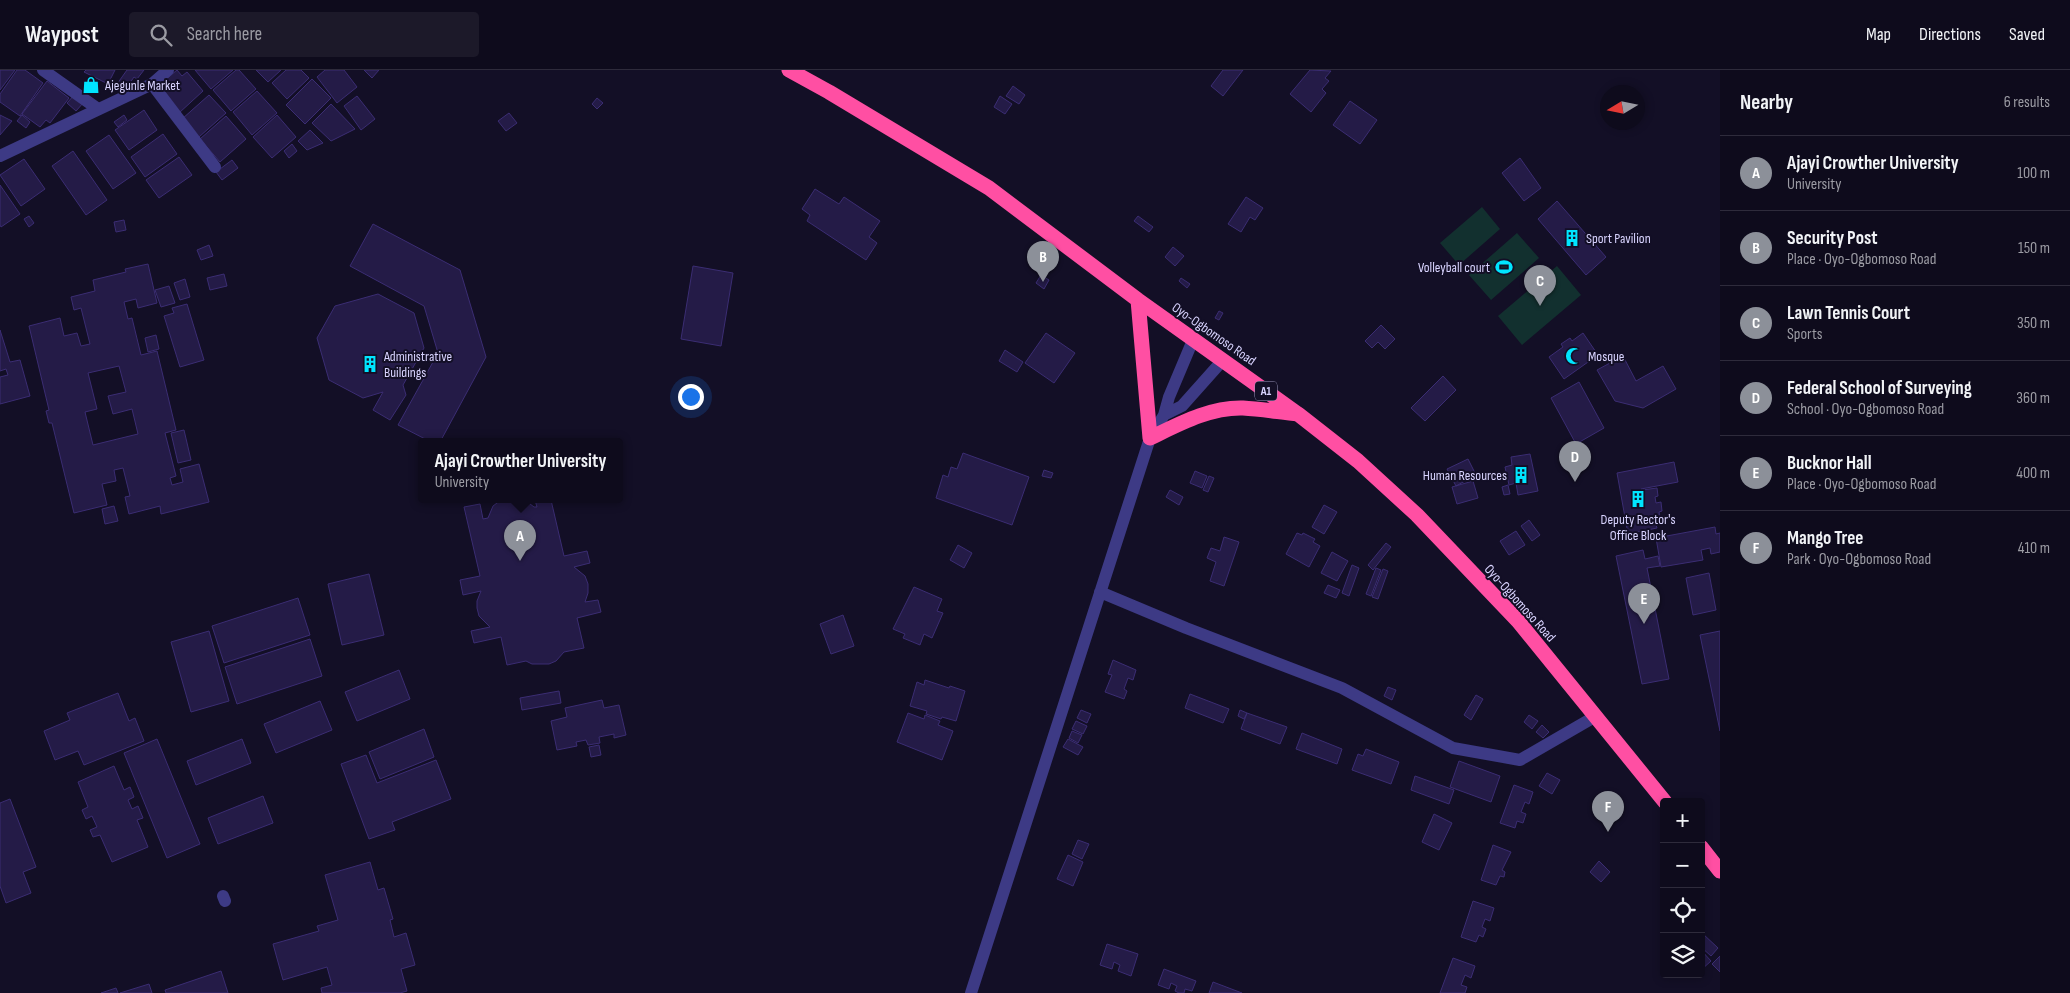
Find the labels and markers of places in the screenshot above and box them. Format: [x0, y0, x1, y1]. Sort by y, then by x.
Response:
shop icon: Ajegunle Market [81, 75, 101, 95]
place label: Ajegunle Market [104, 77, 180, 94]
building icon: Sport Pavilion [1562, 228, 1582, 248]
place label: Sport Pavilion [1586, 230, 1651, 247]
pin: B [1027, 241, 1059, 282]
sports icon: Volleyball court [1494, 257, 1514, 277]
place label: Volleyball court [1418, 259, 1490, 276]
pin: C [1524, 265, 1556, 306]
mosque icon: Mosque [1564, 346, 1584, 366]
place label: Administrative Buildings [383, 348, 452, 381]
place label: Mosque [1588, 348, 1624, 365]
building icon: Administrative Buildings [360, 354, 380, 374]
pin: D [1559, 441, 1591, 482]
building icon: Human Resources [1511, 465, 1531, 485]
place label: Human Resources [1423, 467, 1507, 484]
building icon: Deputy Rector's Office Block [1628, 489, 1648, 509]
place label: Deputy Rector's Office Block [1601, 511, 1675, 544]
pin: A [504, 520, 536, 561]
pin: E [1628, 583, 1660, 624]
pin: F [1592, 791, 1624, 832]

